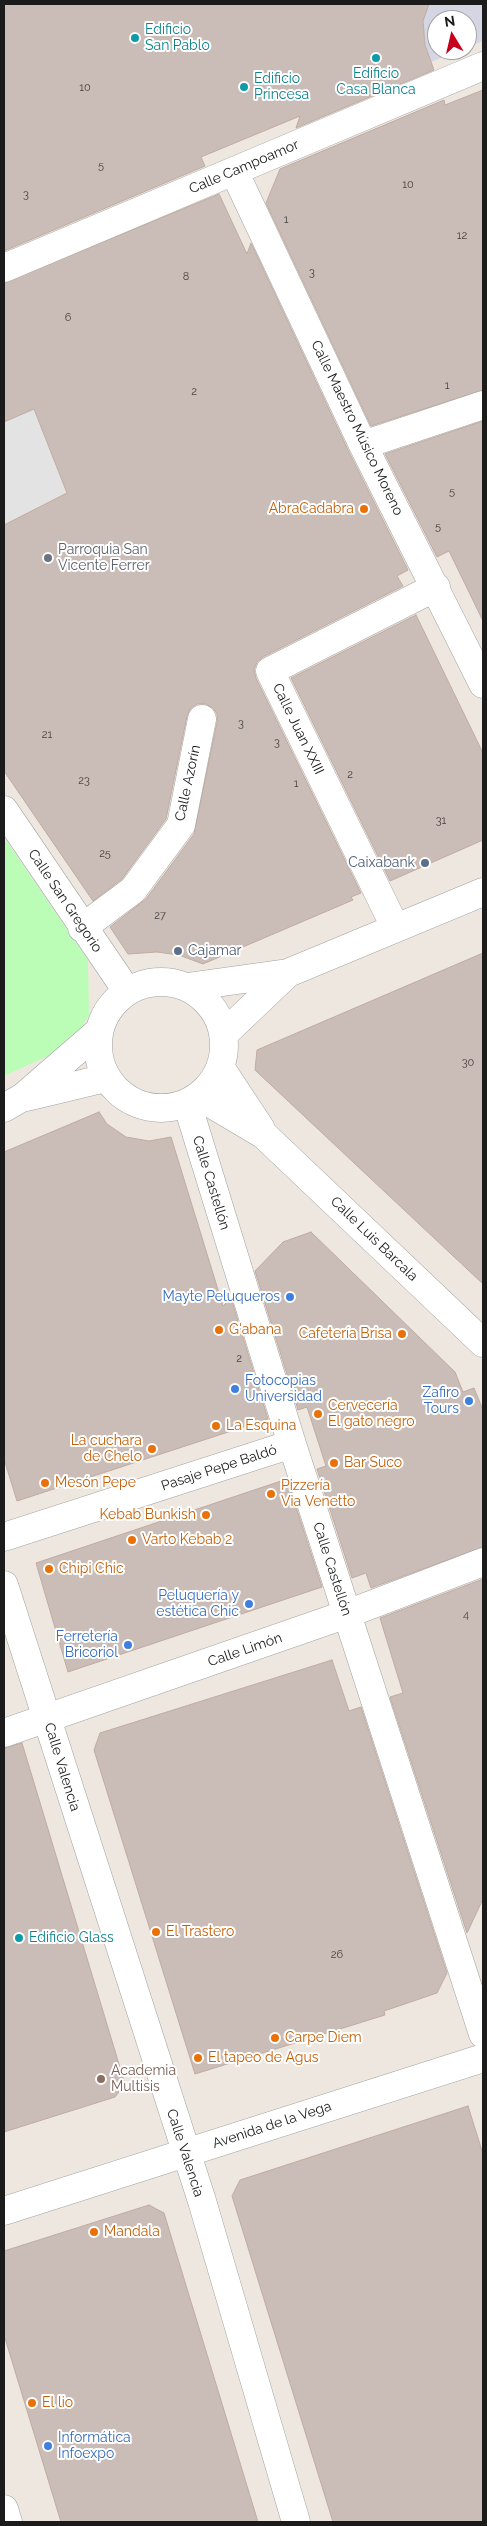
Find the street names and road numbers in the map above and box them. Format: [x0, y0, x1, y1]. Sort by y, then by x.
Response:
street label: Calle Campoamor [187, 136, 301, 198]
street label: Calle Maestro Músico Moreno [307, 338, 407, 518]
street label: Calle Juan XXIII [269, 681, 327, 777]
street label: Calle Azorín [172, 743, 204, 823]
street label: Calle San Gregorio [24, 846, 106, 956]
street label: Calle Castellón [189, 1134, 233, 1232]
street label: Calle Luis Barcala [327, 1193, 421, 1285]
street label: Pasaje Pepe Baldó [159, 1441, 279, 1495]
street label: Calle Castellón [309, 1520, 355, 1618]
street label: Calle Limón [206, 1629, 284, 1671]
street label: Calle Valencia [41, 1721, 83, 1813]
street label: Avenida de la Vega [210, 2098, 334, 2152]
street label: Calle Valencia [163, 2107, 207, 2199]

